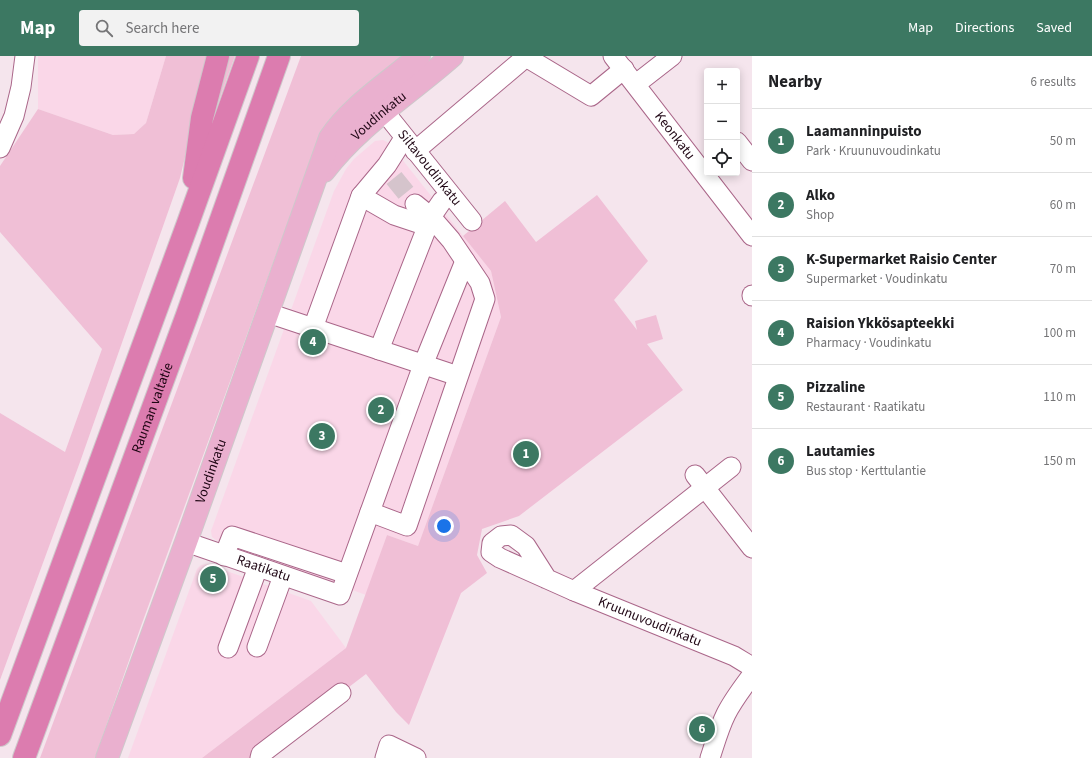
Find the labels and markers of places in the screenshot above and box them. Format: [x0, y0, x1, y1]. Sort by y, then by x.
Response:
pin: 4 [300, 327, 326, 357]
pin: 2 [368, 395, 394, 425]
pin: 3 [309, 421, 335, 451]
pin: 1 [513, 439, 539, 469]
pin: 5 [200, 564, 226, 594]
pin: 6 [689, 714, 715, 744]

